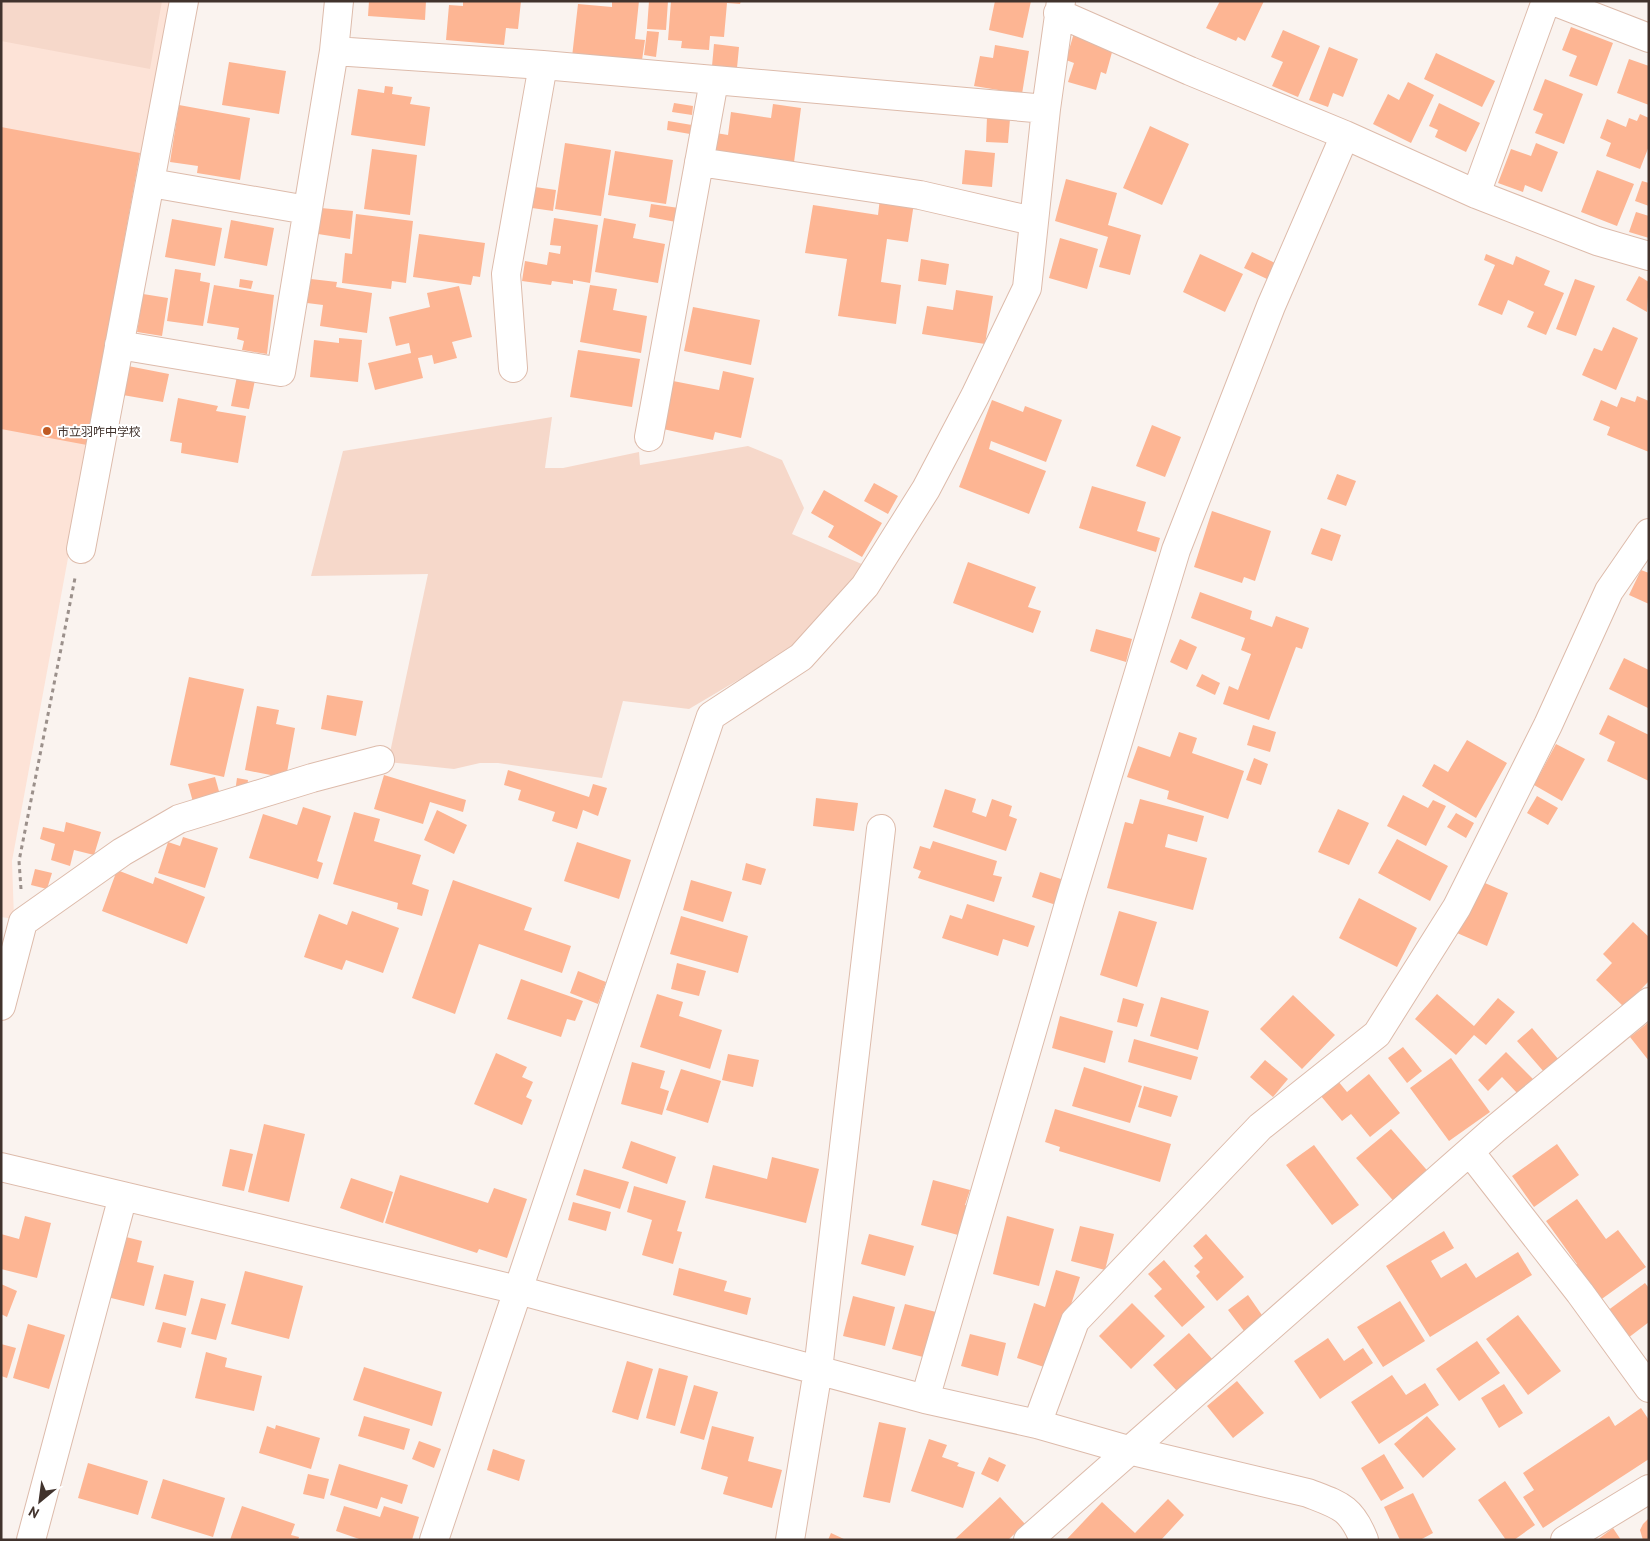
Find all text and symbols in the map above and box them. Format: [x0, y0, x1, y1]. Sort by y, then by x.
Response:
place label: 市立羽咋中学校 [57, 424, 141, 439]
marker: 市立羽咋中学校 [41, 425, 53, 437]
north arrow [15, 1476, 65, 1526]
text: N [25, 1502, 42, 1522]

